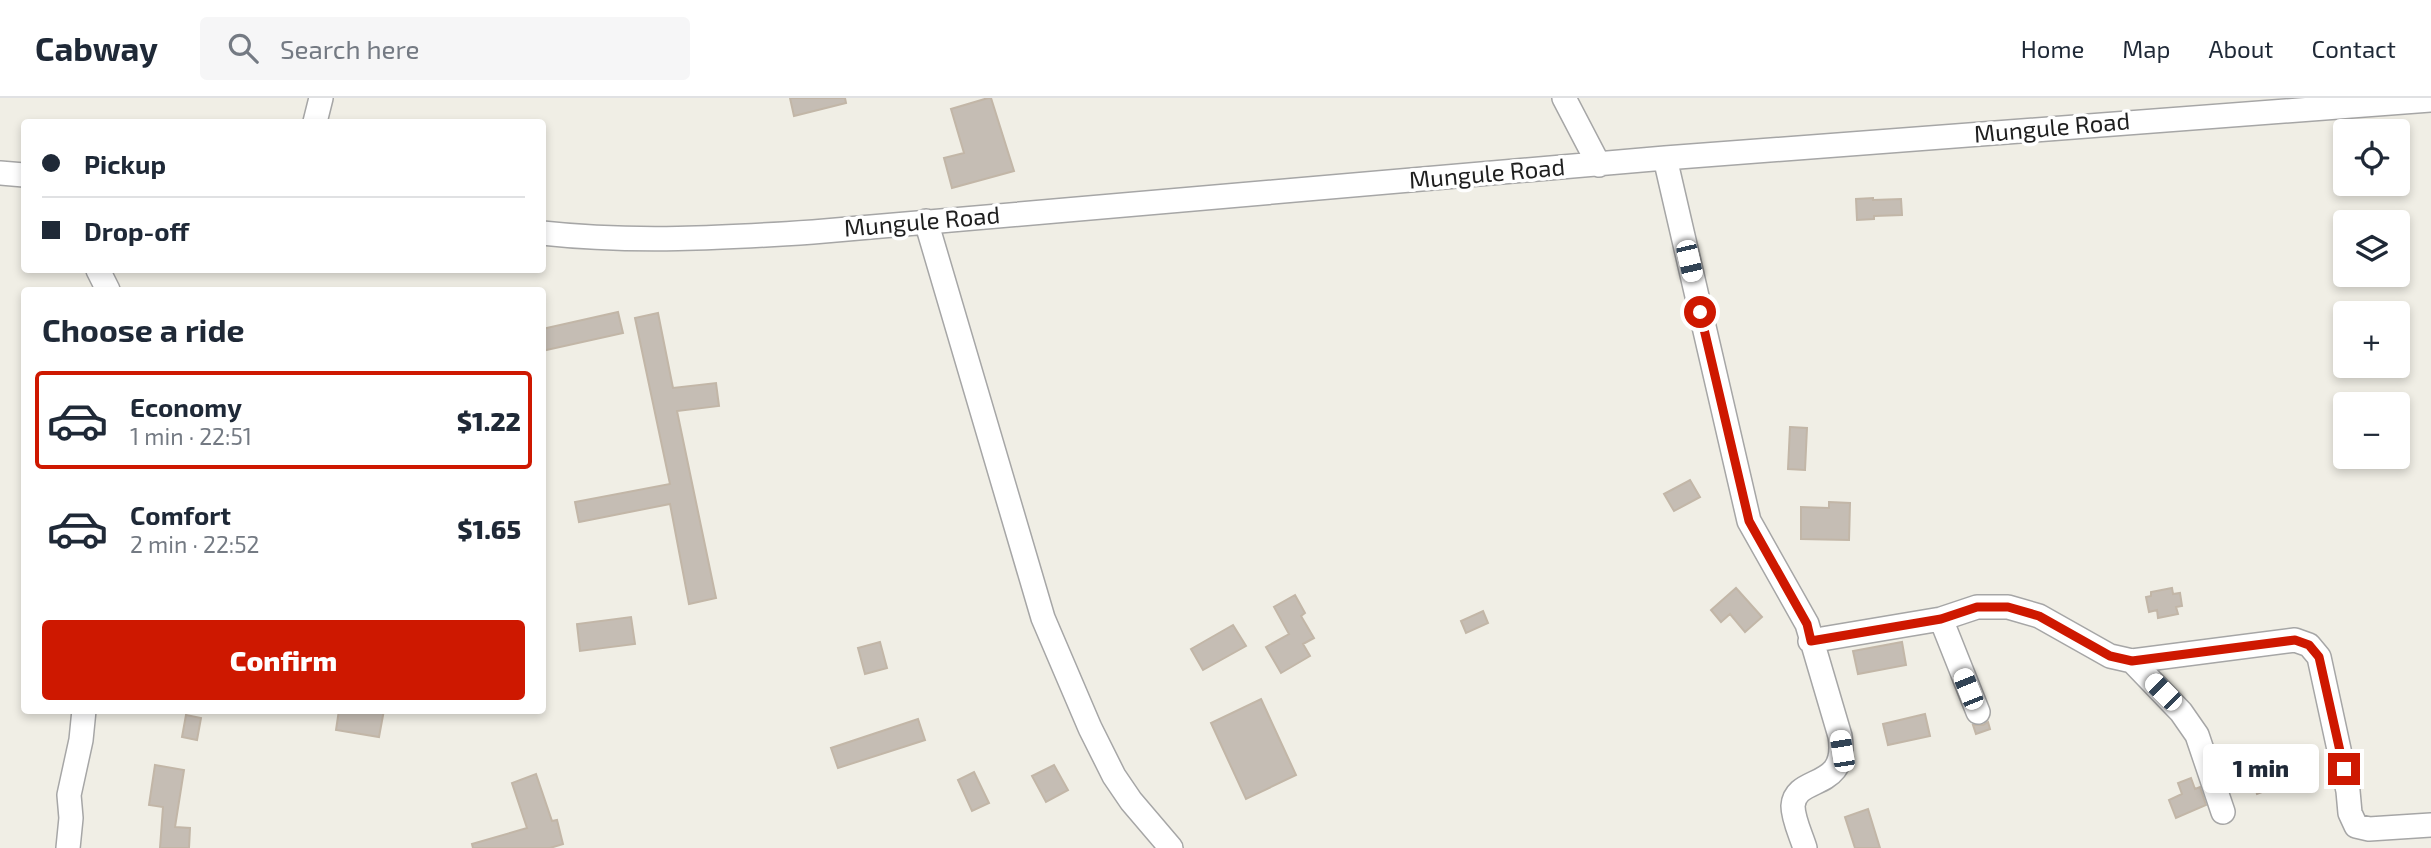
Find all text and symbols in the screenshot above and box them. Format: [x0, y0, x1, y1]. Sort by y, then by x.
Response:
search box [200, 17, 690, 80]
text: Cabway [35, 28, 158, 68]
icon: search [224, 29, 262, 67]
text: Search here [280, 33, 420, 64]
text: Home [2021, 34, 2084, 63]
text: Map [2122, 34, 2170, 63]
text: About [2208, 34, 2274, 63]
text: Contact [2312, 34, 2396, 63]
street label: Mungule Road [1973, 105, 2131, 148]
map controls [2333, 119, 2410, 469]
button: locate [2333, 119, 2410, 196]
text: Pickup [84, 148, 166, 179]
street label: Mungule Road [1408, 151, 1566, 194]
street label: Mungule Road [843, 199, 1001, 242]
button: layers [2333, 210, 2410, 287]
text: Drop-off [84, 215, 189, 246]
car [1675, 238, 1704, 284]
route start [1684, 296, 1716, 328]
button: + [2333, 301, 2410, 378]
text: Choose a ride [42, 310, 245, 348]
icon: car [46, 389, 109, 452]
text: Economy [130, 391, 242, 422]
button: − [2333, 392, 2410, 469]
text: $1.22 [457, 405, 521, 436]
text: 1 min · 22:51 [130, 422, 252, 450]
icon: car [46, 497, 109, 560]
text: Comfort [130, 499, 231, 530]
text: $1.65 [457, 513, 521, 544]
text: 2 min · 22:52 [130, 530, 260, 558]
button: Confirm [42, 620, 525, 700]
car [1951, 666, 1986, 712]
car [2141, 670, 2186, 714]
car [1829, 729, 1856, 773]
callout: 1 min [2204, 744, 2320, 794]
route end [2328, 753, 2360, 785]
text: 1 min [2233, 754, 2289, 782]

